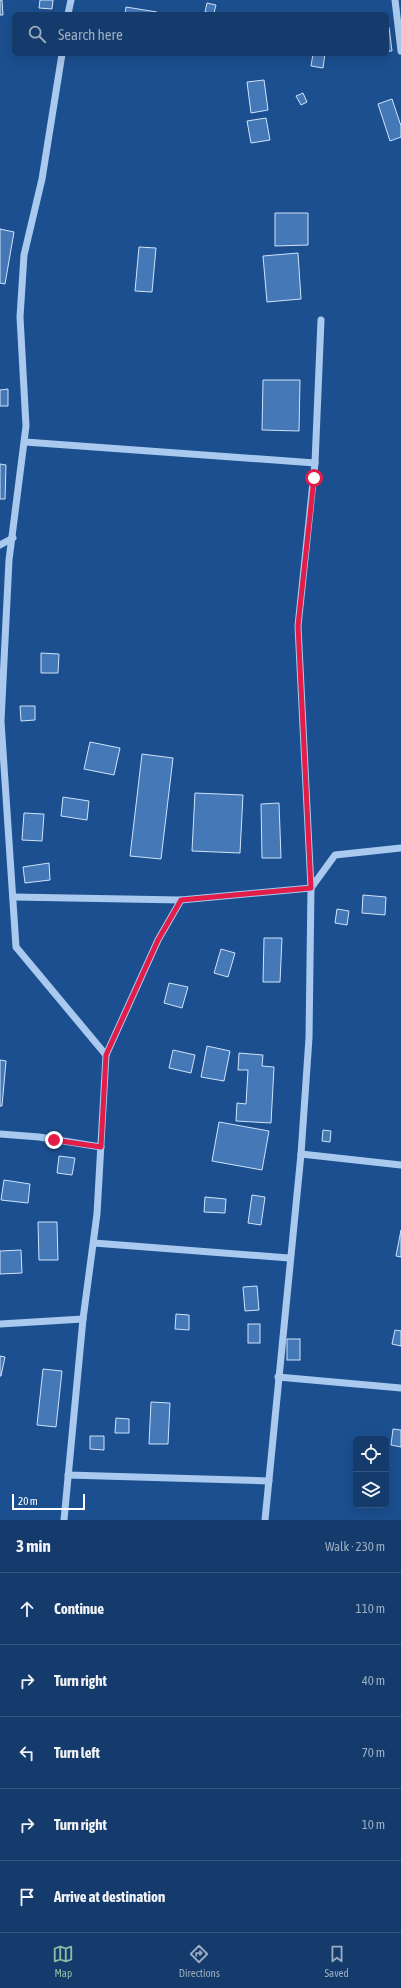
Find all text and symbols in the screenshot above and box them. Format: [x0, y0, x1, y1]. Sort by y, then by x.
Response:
search box [12, 12, 389, 56]
icon: search [26, 23, 48, 45]
text: Search here [58, 26, 123, 43]
route start [305, 469, 323, 487]
route end [45, 1131, 63, 1149]
map controls [353, 1436, 389, 1508]
button: locate [353, 1436, 389, 1472]
button: layers [353, 1472, 389, 1508]
scale bar [12, 1492, 85, 1511]
text: 20 m [18, 1495, 38, 1507]
text: 3 min [16, 1536, 51, 1556]
text: Walk · 230 m [325, 1539, 385, 1554]
icon: ahead [16, 1598, 38, 1620]
text: Continue [54, 1600, 104, 1617]
text: 110 m [356, 1601, 385, 1616]
icon: right [16, 1670, 38, 1692]
text: Turn right [54, 1672, 107, 1689]
text: 40 m [362, 1673, 385, 1688]
icon: left [16, 1742, 38, 1764]
text: Turn left [54, 1744, 100, 1761]
text: 70 m [362, 1745, 385, 1760]
icon: right [16, 1814, 38, 1836]
text: Turn right [54, 1816, 107, 1833]
text: 10 m [362, 1817, 385, 1832]
icon: arrive [16, 1886, 38, 1908]
text: Arrive at destination [54, 1888, 165, 1905]
tab: Map [52, 1943, 74, 1979]
tab: Directions [179, 1943, 220, 1979]
tab: Saved [324, 1943, 349, 1979]

